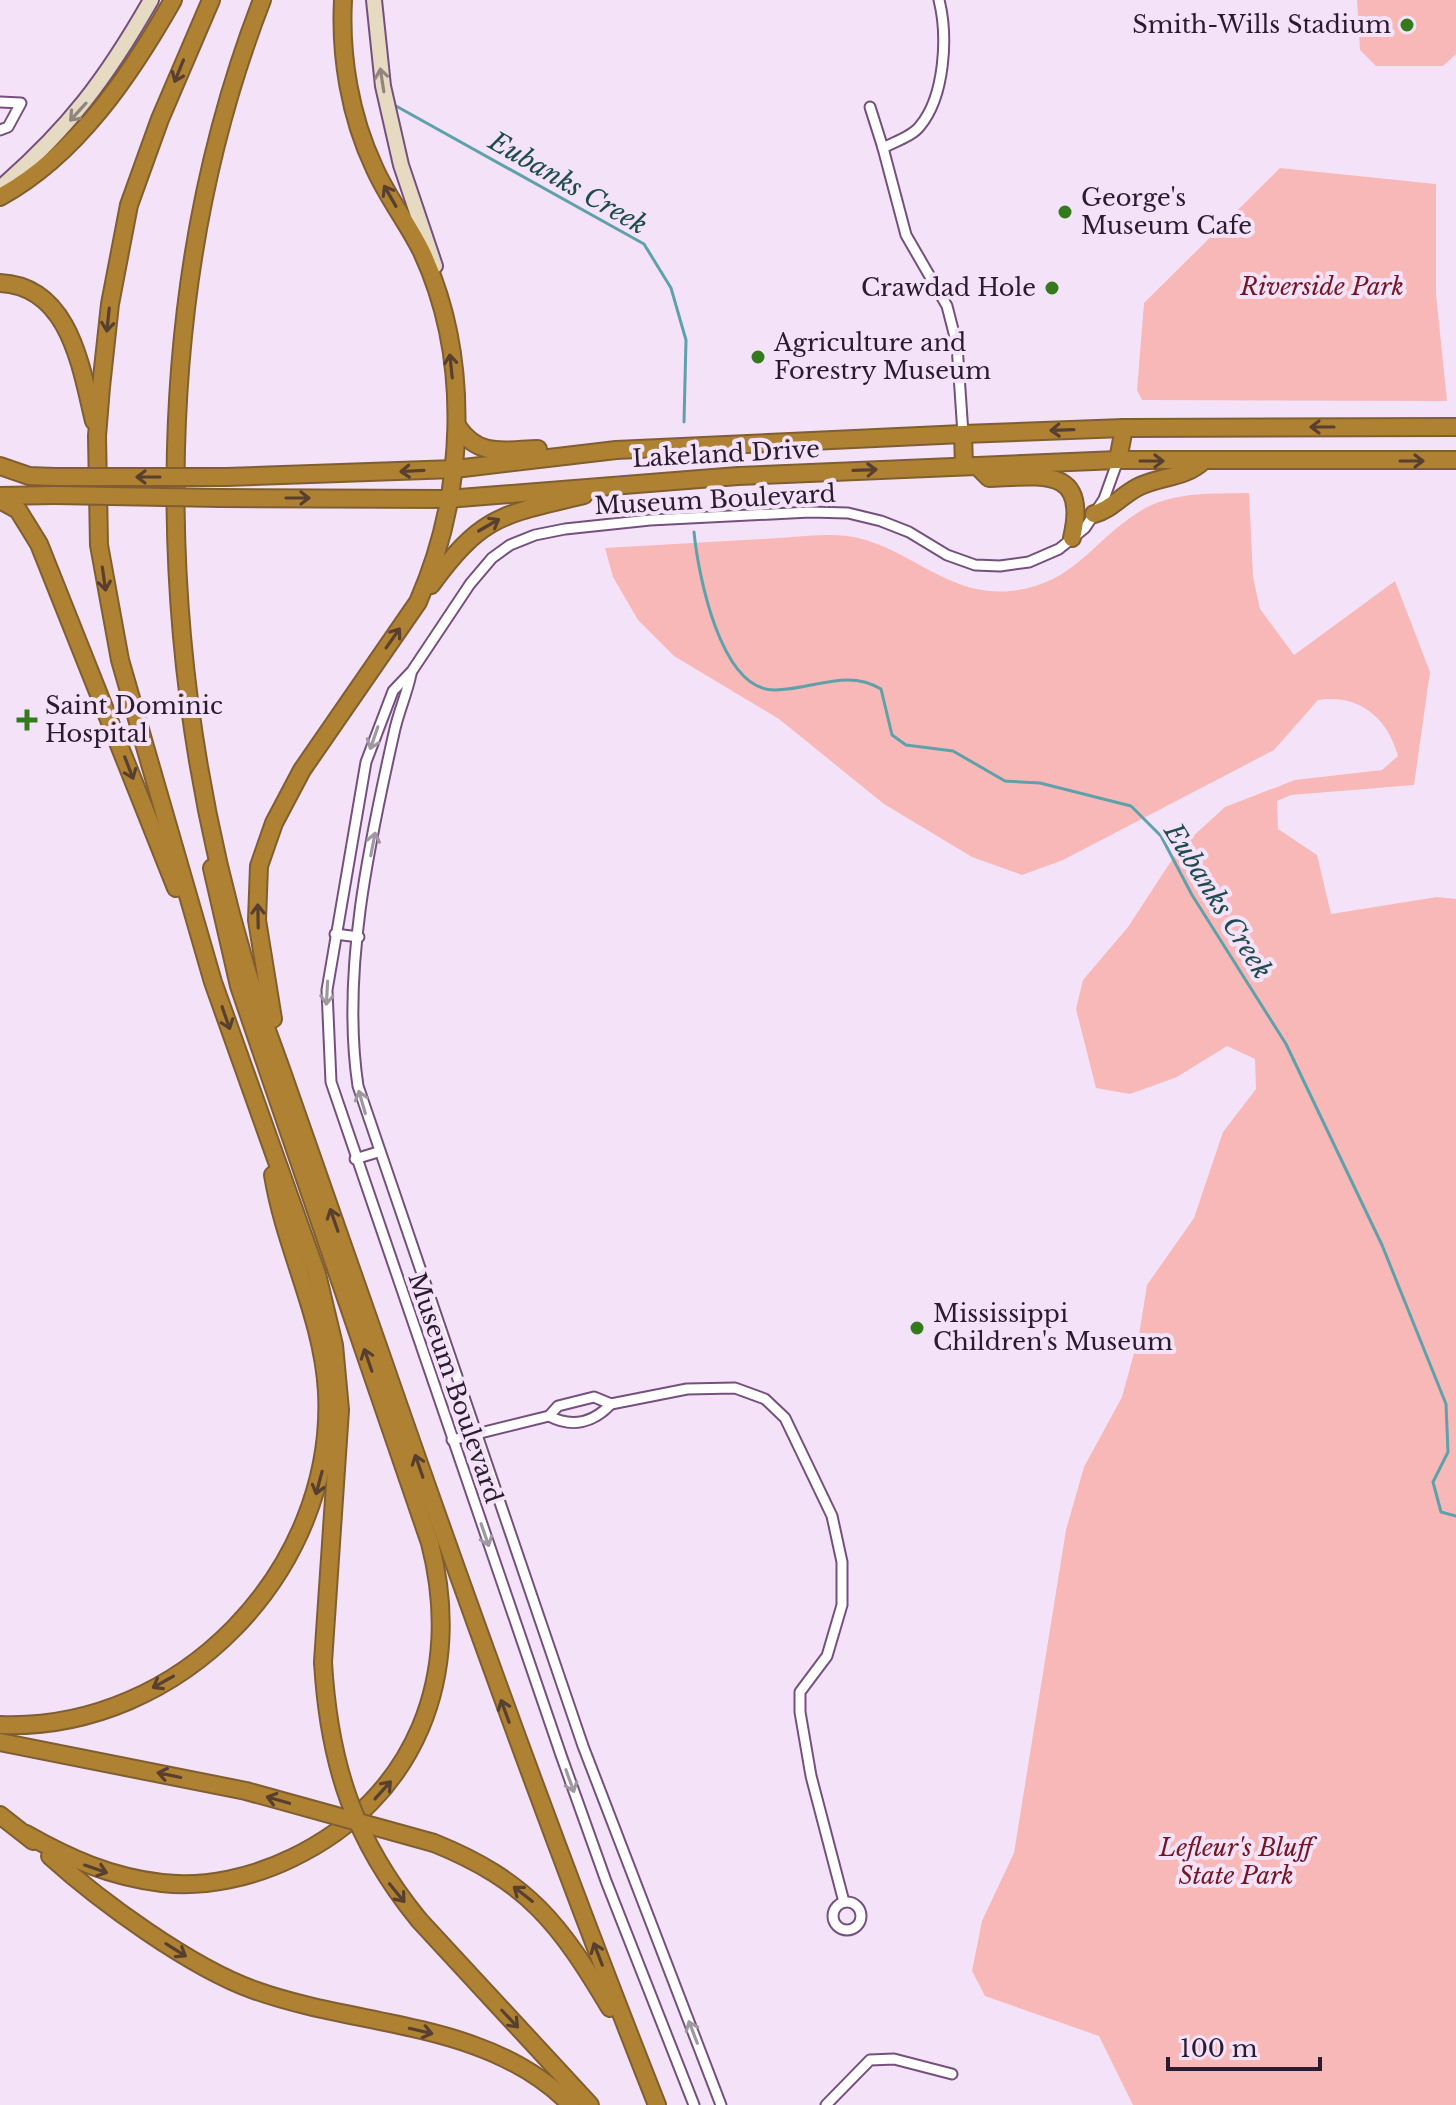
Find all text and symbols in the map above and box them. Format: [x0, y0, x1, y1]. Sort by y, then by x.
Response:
place label: Smith-Wills Stadium [1132, 10, 1391, 39]
marker: Smith-Wills Stadium [1398, 16, 1416, 34]
one-way arrow [171, 58, 185, 83]
one-way arrow [374, 68, 389, 93]
one-way arrow [69, 101, 88, 122]
water label: Eubanks Creek [482, 124, 653, 241]
place label: George's Museum Cafe [1081, 183, 1252, 240]
one-way arrow [382, 185, 398, 208]
marker: George's Museum Cafe [1056, 203, 1074, 221]
park label: Riverside Park [1239, 272, 1404, 301]
place label: Crawdad Hole [861, 273, 1036, 302]
marker: Crawdad Hole [1043, 279, 1061, 297]
one-way arrow [101, 306, 116, 333]
place label: Agriculture and Forestry Museum [773, 328, 991, 385]
marker: Agriculture and Forestry Museum [749, 348, 767, 366]
one-way arrow [443, 353, 458, 380]
one-way arrow [1309, 419, 1336, 435]
one-way arrow [1049, 423, 1076, 438]
street label: Lakeland Drive [631, 434, 820, 473]
one-way arrow [1138, 453, 1165, 468]
one-way arrow [1398, 453, 1425, 469]
one-way arrow [851, 463, 878, 478]
one-way arrow [399, 464, 426, 479]
one-way arrow [135, 469, 162, 485]
street label: Museum Boulevard [594, 479, 836, 520]
one-way arrow [284, 491, 311, 506]
one-way arrow [477, 517, 500, 533]
one-way arrow [97, 566, 112, 591]
one-way arrow [385, 628, 401, 650]
place label: Saint Dominic Hospital [45, 691, 223, 748]
marker: Saint Dominic Hospital [16, 709, 38, 731]
one-way arrow [365, 725, 380, 750]
one-way arrow [123, 755, 137, 780]
water label: Eubanks Creek [1157, 816, 1279, 985]
one-way arrow [367, 832, 382, 858]
one-way arrow [250, 903, 266, 930]
one-way arrow [320, 979, 335, 1006]
one-way arrow [219, 1006, 234, 1031]
one-way arrow [354, 1089, 369, 1115]
one-way arrow [326, 1208, 341, 1233]
street label: Museum Boulevard [402, 1269, 509, 1507]
place label: Mississippi Children's Museum [933, 1299, 1173, 1356]
marker: Mississippi Children's Museum [908, 1319, 926, 1337]
one-way arrow [359, 1348, 374, 1373]
one-way arrow [411, 1454, 426, 1479]
one-way arrow [310, 1470, 325, 1496]
one-way arrow [479, 1523, 494, 1548]
one-way arrow [152, 1675, 175, 1691]
one-way arrow [497, 1699, 511, 1724]
one-way arrow [157, 1767, 183, 1782]
one-way arrow [564, 1768, 579, 1793]
one-way arrow [373, 1781, 391, 1801]
one-way arrow [266, 1792, 292, 1807]
park label: Lefleur's Bluff State Park [1158, 1833, 1317, 1890]
one-way arrow [83, 1862, 108, 1877]
one-way arrow [387, 1882, 405, 1903]
one-way arrow [513, 1885, 534, 1903]
one-way arrow [165, 1941, 187, 1958]
one-way arrow [589, 1942, 604, 1967]
one-way arrow [501, 2008, 519, 2028]
one-way arrow [685, 2020, 699, 2045]
scale bar [1168, 2021, 1320, 2071]
one-way arrow [408, 2024, 434, 2039]
text: 100 m [1180, 2034, 1258, 2063]

